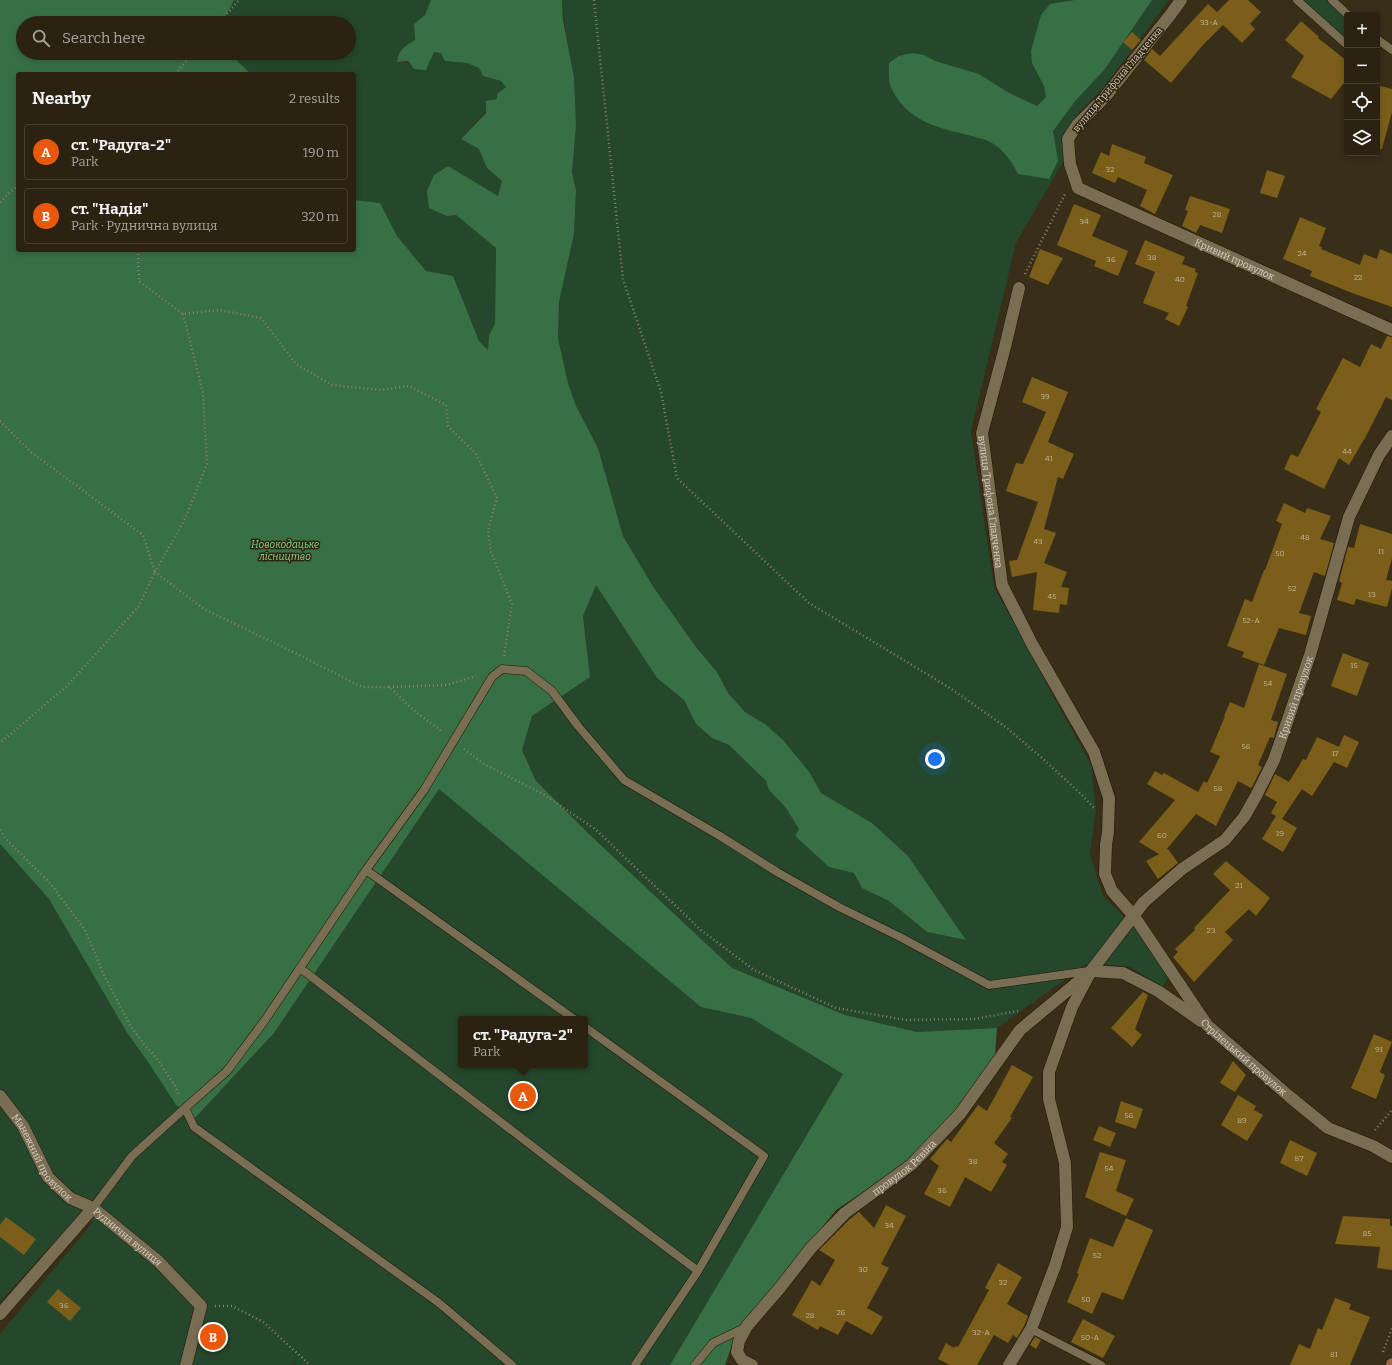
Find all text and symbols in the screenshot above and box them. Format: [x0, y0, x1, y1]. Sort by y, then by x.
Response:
map controls [1344, 12, 1380, 156]
button: + [1344, 12, 1380, 48]
search box [16, 16, 356, 60]
house number: 33-А [1200, 18, 1218, 27]
street label: вулиця Трифона Гладченка [1070, 24, 1166, 135]
icon: search [30, 27, 52, 49]
text: Search here [62, 29, 145, 47]
button: − [1344, 48, 1380, 84]
button: locate [1344, 84, 1380, 120]
text: Nearby [32, 88, 91, 109]
text: 2 results [289, 91, 340, 106]
button: layers [1344, 120, 1380, 156]
text: ст. "Радуга-2" [71, 136, 171, 154]
text: A [41, 145, 51, 160]
text: 190 m [303, 145, 339, 160]
text: Park [71, 154, 98, 169]
house number: 32 [1106, 165, 1114, 174]
text: ст. "Надія" [71, 200, 148, 218]
text: B [42, 209, 50, 224]
text: 320 m [301, 209, 339, 224]
house number: 28 [1212, 210, 1222, 219]
house number: 34 [1079, 217, 1089, 226]
text: Park · Руднична вулиця [71, 218, 218, 233]
street label: Кривий провулок [1192, 237, 1276, 283]
house number: 24 [1297, 249, 1307, 258]
house number: 38 [1147, 253, 1157, 262]
house number: 36 [1106, 255, 1116, 264]
house number: 22 [1354, 273, 1362, 282]
house number: 40 [1175, 275, 1185, 284]
house number: 39 [1040, 392, 1050, 401]
street label: вулиця Трифона Гладченка [975, 435, 1005, 569]
house number: 44 [1342, 447, 1352, 456]
house number: 41 [1045, 454, 1054, 463]
house number: 48 [1300, 533, 1310, 542]
house number: 43 [1033, 537, 1043, 546]
park label: Новокодацьке лісництво [251, 539, 319, 563]
house number: 11 [1378, 547, 1385, 556]
house number: 50 [1275, 549, 1285, 558]
house number: 52 [1288, 584, 1296, 593]
house number: 13 [1368, 590, 1376, 599]
house number: 45 [1048, 592, 1056, 601]
house number: 52-А [1242, 616, 1260, 625]
street label: Кривий провулок [1277, 655, 1316, 741]
house number: 15 [1350, 661, 1358, 670]
house number: 54 [1264, 679, 1273, 688]
house number: 56 [1242, 742, 1251, 751]
your location [925, 749, 945, 769]
house number: 17 [1331, 749, 1339, 758]
house number: 58 [1213, 784, 1223, 793]
house number: 19 [1276, 829, 1284, 838]
house number: 60 [1157, 831, 1167, 840]
house number: 21 [1235, 881, 1244, 890]
house number: 23 [1207, 926, 1216, 935]
popup [458, 1016, 588, 1068]
street label: Стрілецький провулок [1198, 1017, 1289, 1099]
text: ст. "Радуга-2" [473, 1026, 573, 1044]
text: Park [473, 1044, 500, 1059]
house number: 91 [1375, 1045, 1384, 1054]
pin: A [510, 1081, 536, 1111]
house number: 56 [1125, 1111, 1134, 1120]
street label: Манежний провулок [9, 1112, 74, 1204]
house number: 89 [1237, 1116, 1247, 1125]
street label: провулок Ревіна [870, 1137, 939, 1198]
house number: 87 [1295, 1154, 1303, 1163]
house number: 38 [968, 1157, 978, 1166]
house number: 54 [1105, 1164, 1114, 1173]
house number: 36 [937, 1186, 947, 1195]
street label: Руднична вулиця [90, 1205, 165, 1269]
house number: 34 [884, 1221, 894, 1230]
house number: 85 [1362, 1229, 1372, 1238]
house number: 52 [1093, 1251, 1101, 1260]
house number: 30 [858, 1265, 868, 1274]
house number: 32 [999, 1278, 1007, 1287]
house number: 50 [1081, 1295, 1091, 1304]
house number: 36 [59, 1301, 69, 1310]
house number: 26 [836, 1308, 846, 1317]
house number: 28 [805, 1311, 815, 1320]
pin: B [200, 1322, 226, 1352]
house number: 32-А [972, 1328, 990, 1337]
house number: 50-А [1081, 1333, 1100, 1342]
house number: 81 [1330, 1350, 1339, 1359]

